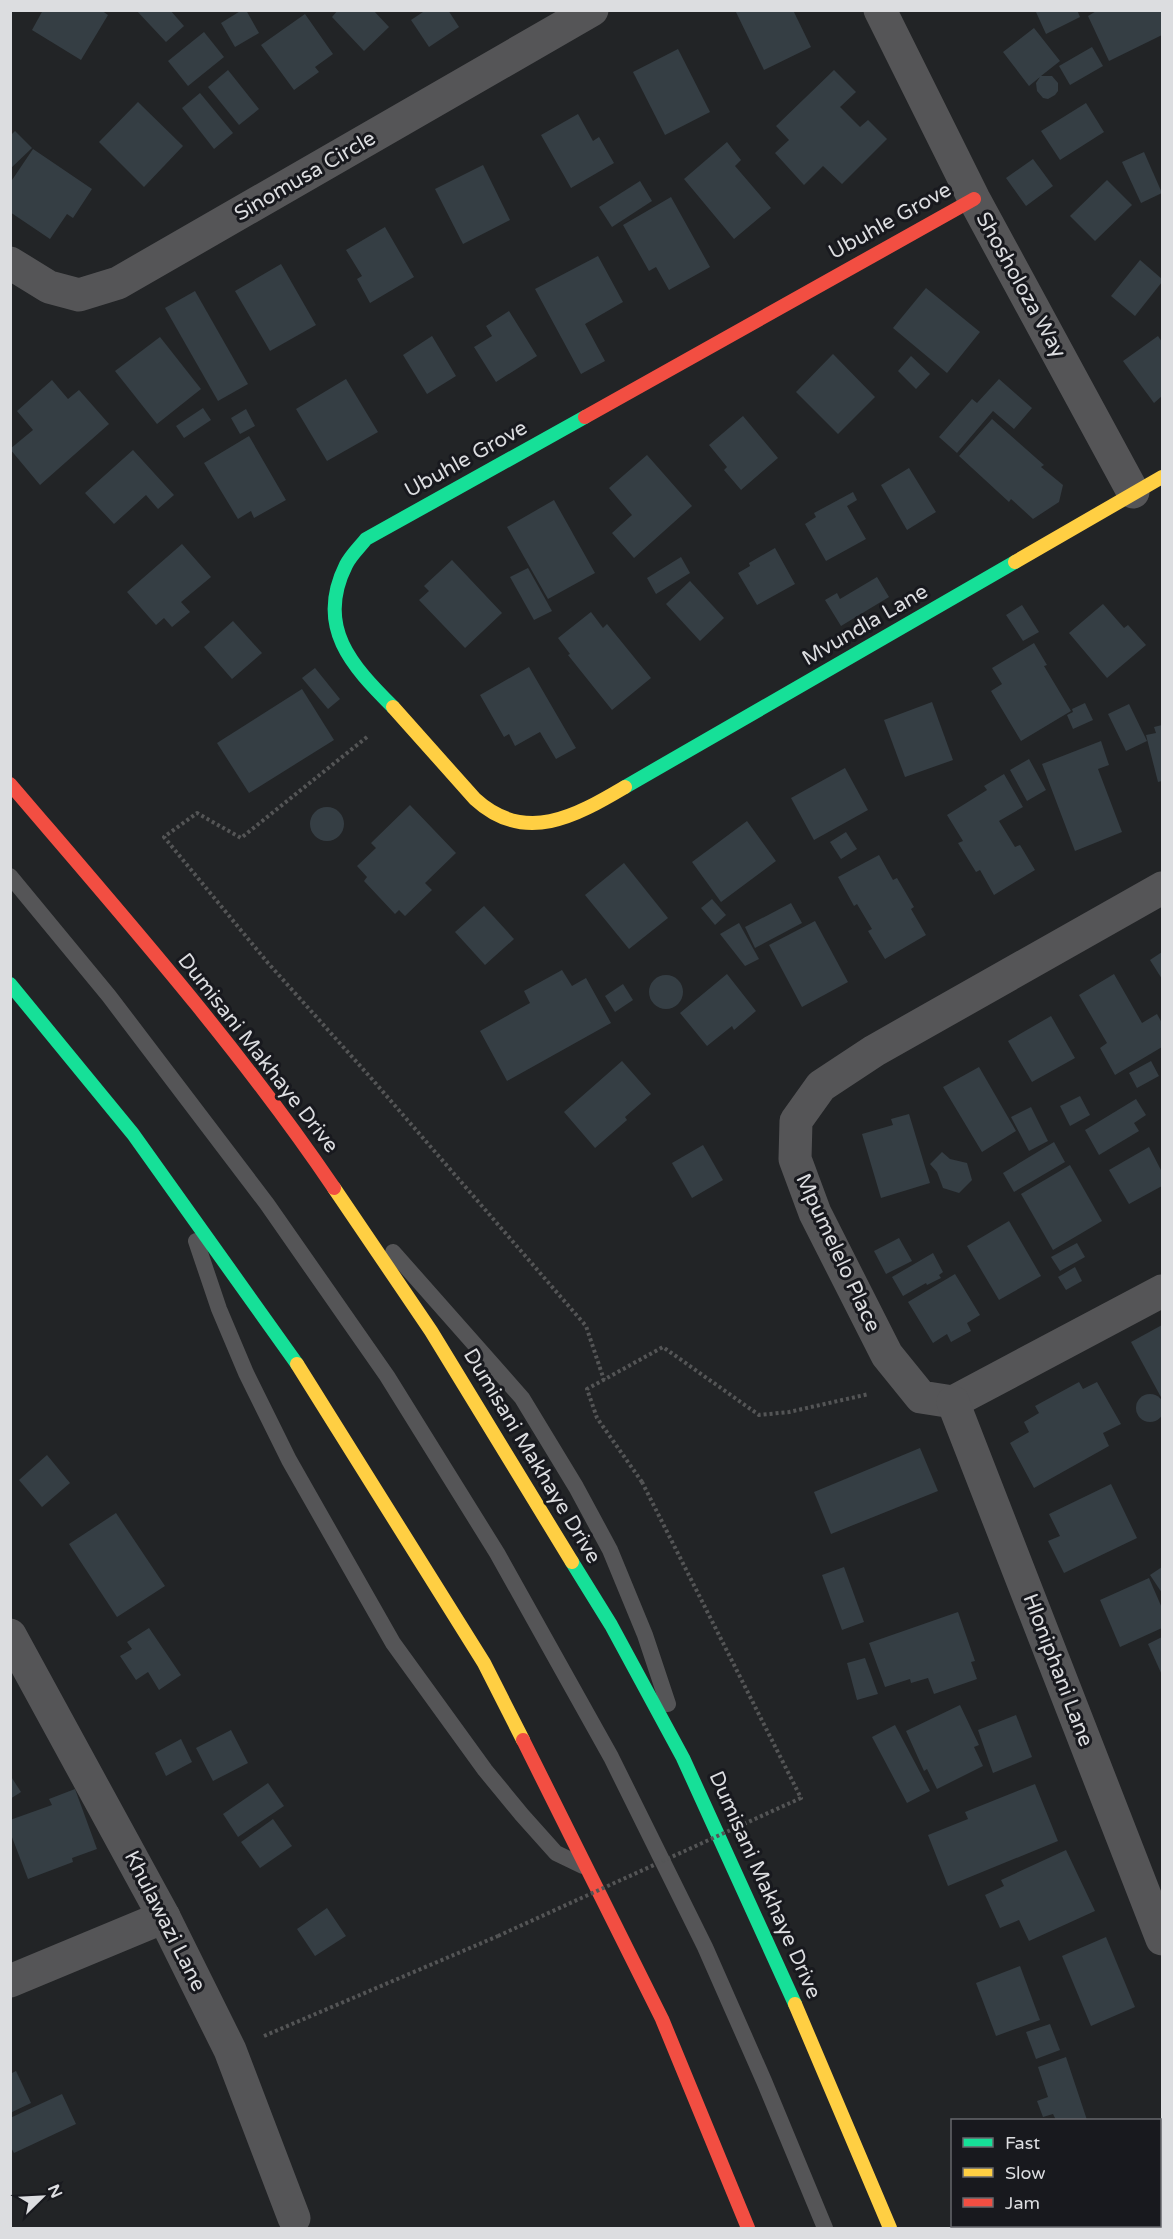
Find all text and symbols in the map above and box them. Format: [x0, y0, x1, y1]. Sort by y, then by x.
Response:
street label: Sinomusa Circle [230, 125, 380, 227]
street label: Ubuhle Grove [824, 177, 956, 265]
street label: Shosholoza Way [971, 208, 1071, 362]
street label: Ubuhle Grove [400, 415, 532, 503]
street label: Mvundla Lane [798, 579, 932, 671]
street label: Dumisani Makhaye Drive [172, 948, 344, 1158]
street label: Mpumelelo Place [790, 1170, 886, 1336]
street label: Dumisani Makhaye Drive [458, 1344, 606, 1568]
street label: Hloniphani Lane [1017, 1590, 1099, 1750]
street label: Dumisani Makhaye Drive [703, 1767, 827, 2003]
street label: Khulawazi Lane [119, 1847, 211, 1996]
legend [951, 2119, 1161, 2227]
text: Fast [1005, 2132, 1040, 2154]
text: Slow [1005, 2162, 1046, 2184]
north arrow [12, 2167, 72, 2227]
text: N [43, 2181, 67, 2201]
text: Jam [1005, 2192, 1040, 2214]

